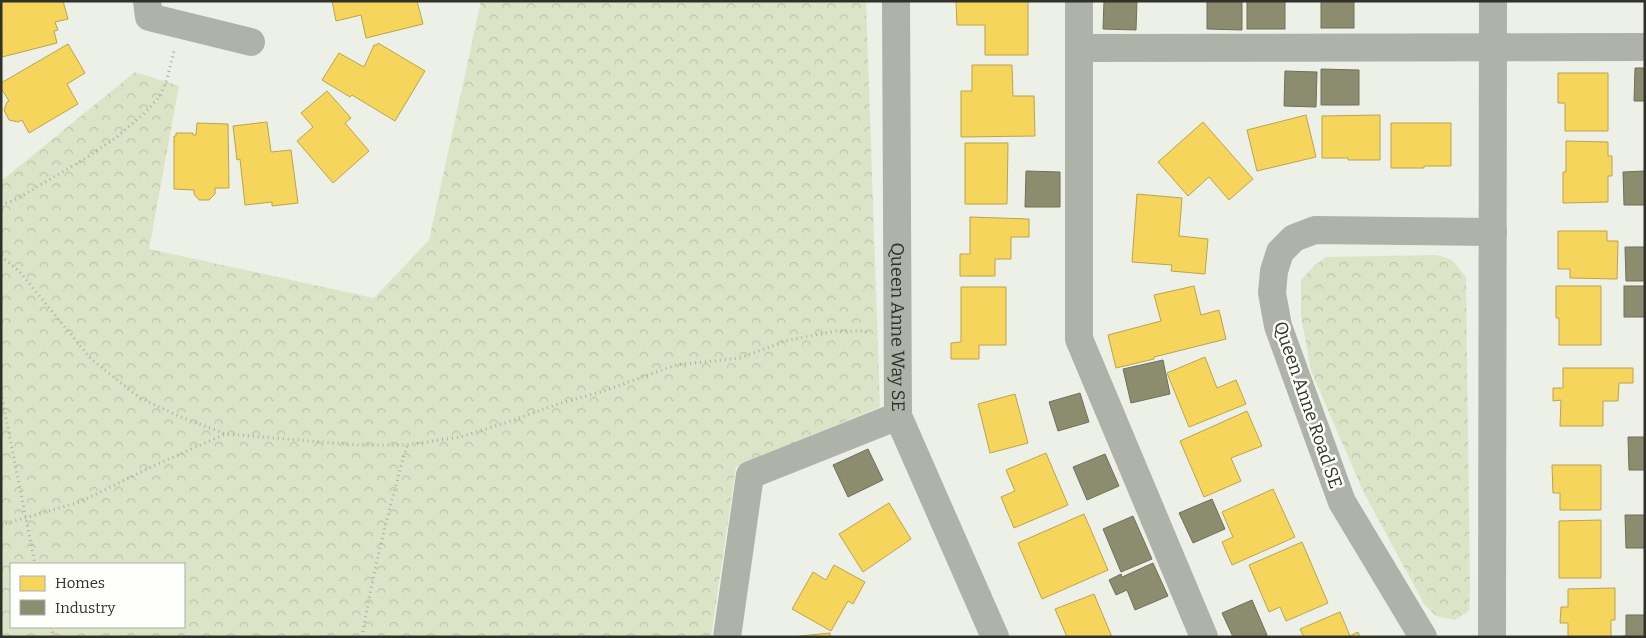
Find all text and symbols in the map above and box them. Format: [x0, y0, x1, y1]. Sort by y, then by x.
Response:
street label: Queen Anne Way SE [886, 242, 909, 412]
street label: Queen Anne Road SE [1269, 318, 1347, 492]
legend [10, 563, 185, 628]
text: Homes [55, 574, 105, 592]
text: Industry [55, 599, 115, 617]

